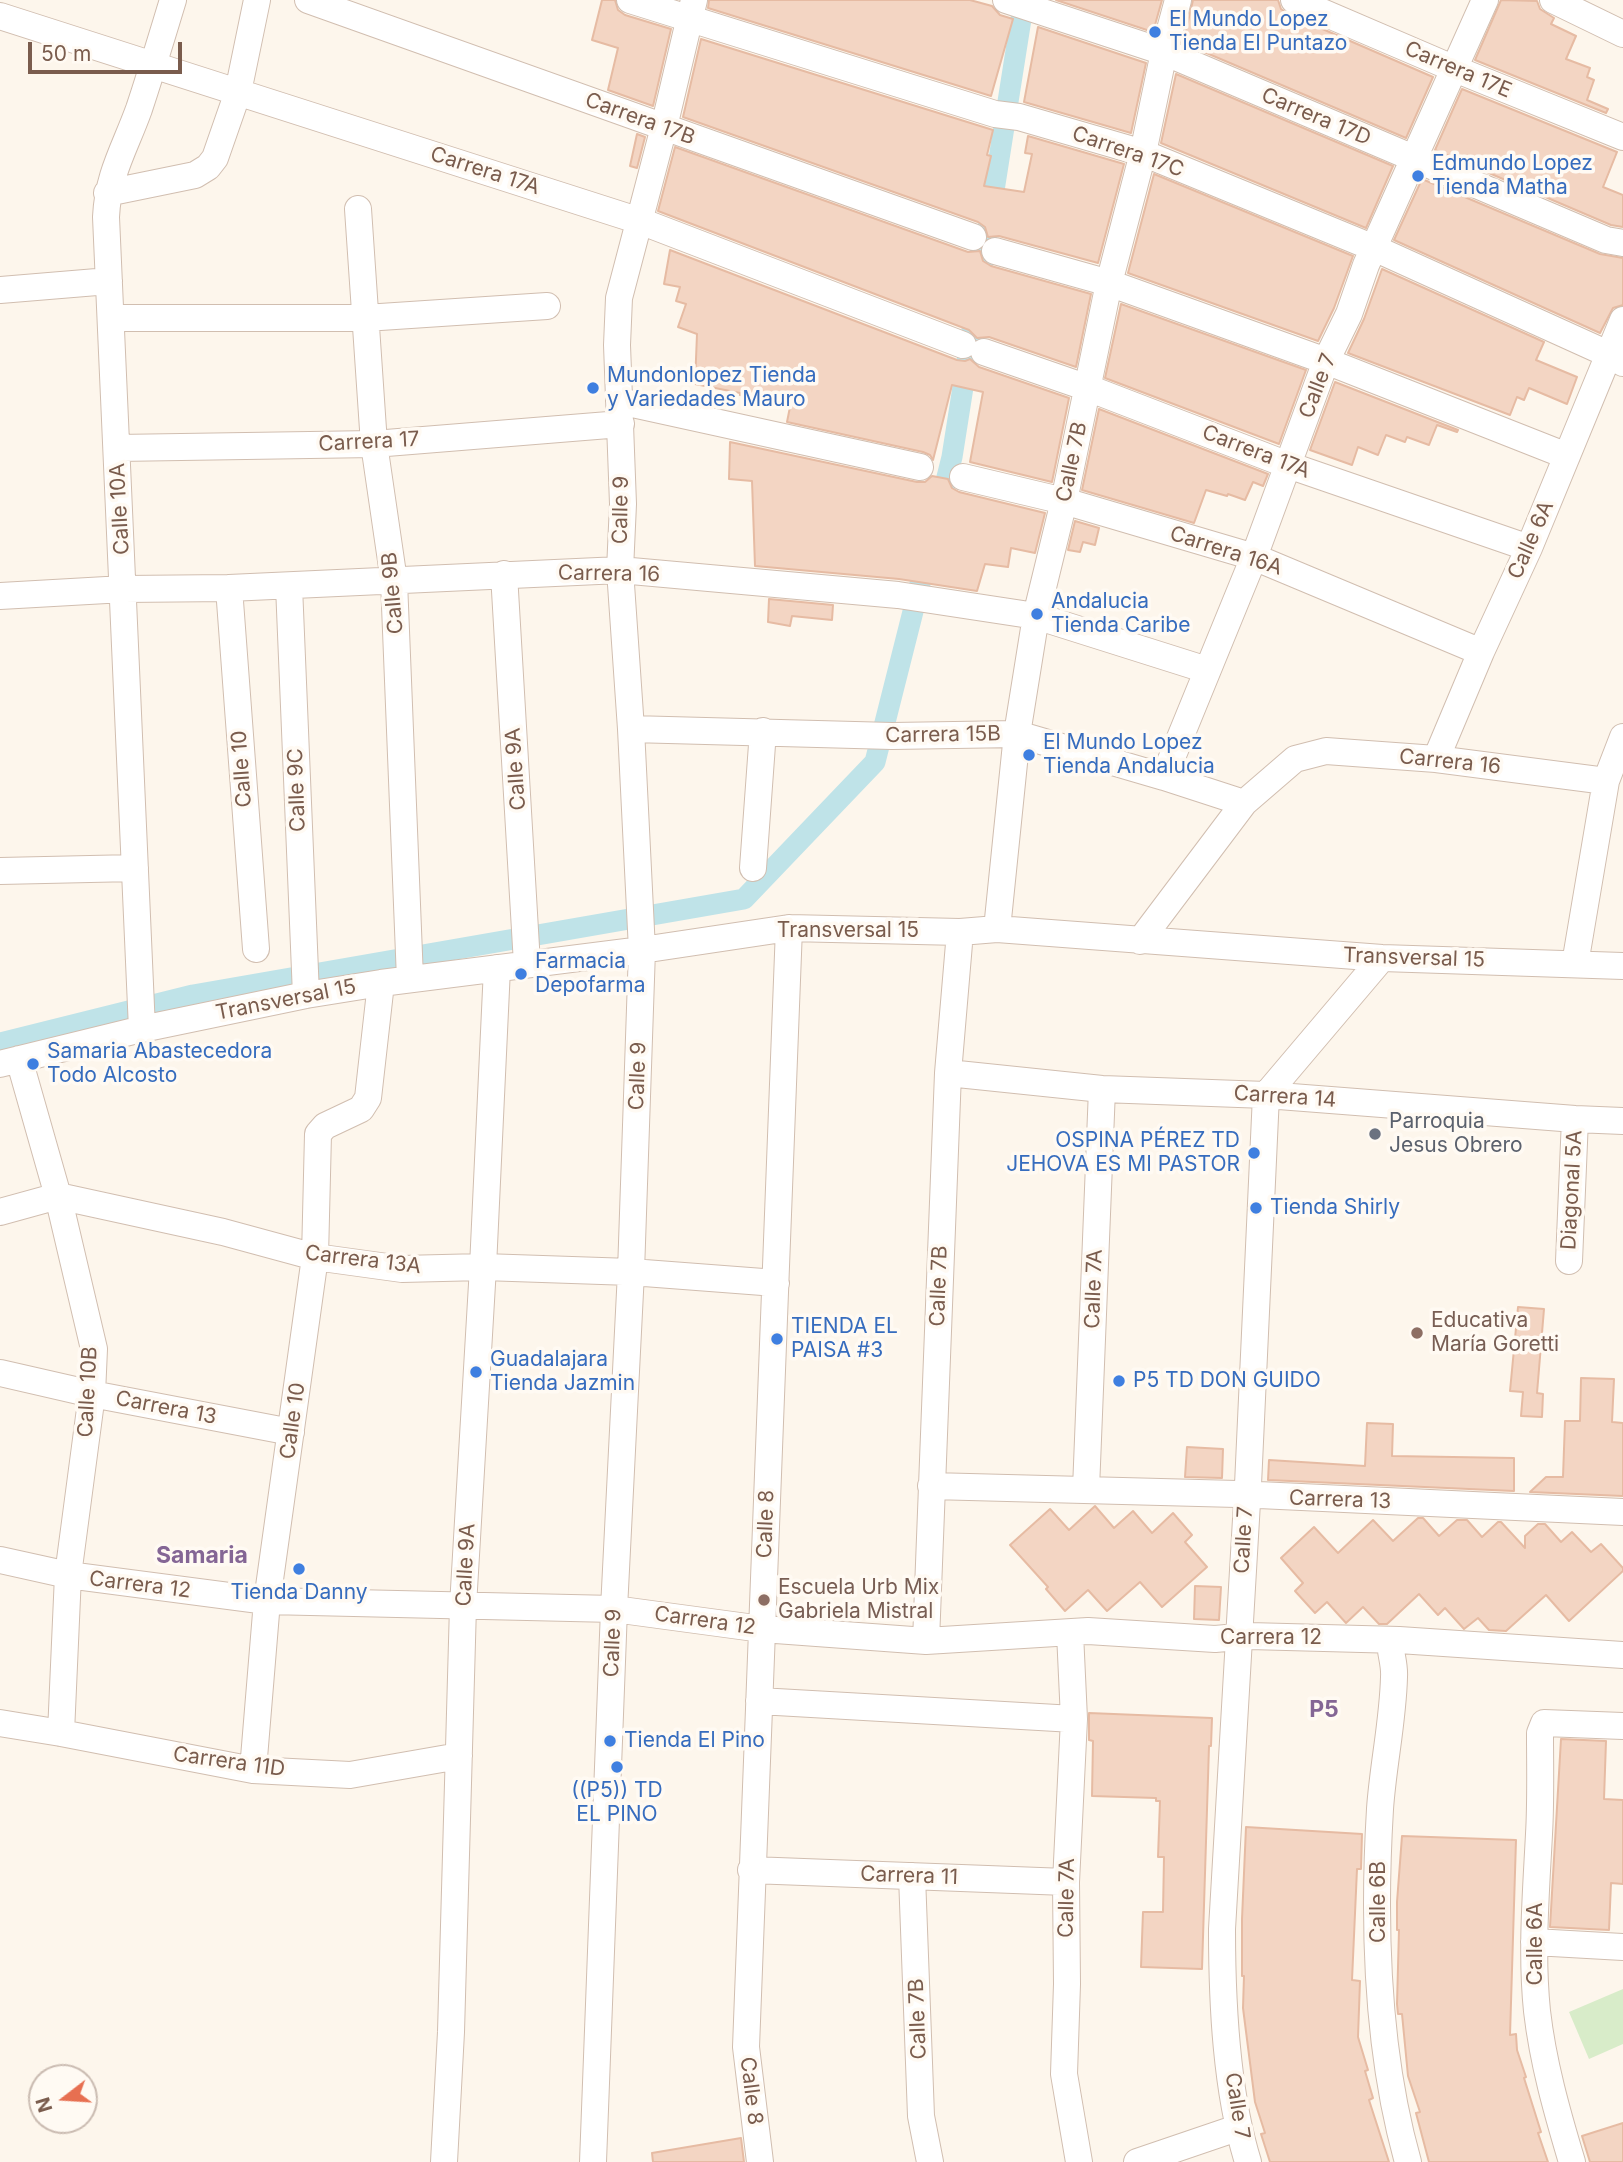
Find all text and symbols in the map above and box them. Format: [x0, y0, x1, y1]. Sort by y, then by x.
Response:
place label: El Mundo Lopez Tienda El Puntazo [1169, 7, 1347, 57]
marker: El Mundo Lopez Tienda El Puntazo [1147, 24, 1163, 40]
scale bar [32, 28, 186, 72]
street label: Carrera 17E [1401, 36, 1515, 104]
text: 50 m [41, 41, 91, 66]
street label: Carrera 17D [1258, 83, 1374, 151]
street label: Carrera 17B [582, 88, 698, 150]
street label: Carrera 17C [1069, 121, 1187, 183]
street label: Carrera 17A [427, 141, 543, 201]
place label: Edmundo Lopez Tienda Matha [1432, 151, 1593, 201]
marker: Edmundo Lopez Tienda Matha [1410, 168, 1426, 184]
street label: Calle 7 [1294, 350, 1342, 422]
place label: Mundonlopez Tienda y Variedades Mauro [607, 363, 817, 413]
marker: Mundonlopez Tienda y Variedades Mauro [585, 380, 601, 396]
street label: Calle 7B [1051, 420, 1093, 504]
street label: Carrera 17A [1199, 420, 1313, 484]
street label: Carrera 17 [318, 427, 420, 457]
street label: Calle 10A [105, 463, 135, 555]
street label: Calle 9 [608, 476, 634, 544]
street label: Calle 6A [1503, 497, 1559, 583]
street label: Carrera 16A [1167, 521, 1285, 581]
street label: Calle 9B [377, 551, 409, 635]
street label: Carrera 16 [558, 561, 660, 587]
place label: Andalucia Tienda Caribe [1051, 589, 1190, 639]
marker: Andalucia Tienda Caribe [1029, 606, 1045, 622]
street label: Carrera 15B [885, 721, 1001, 749]
street label: Calle 9A [501, 727, 531, 811]
street label: Calle 10 [227, 730, 257, 808]
place label: El Mundo Lopez Tienda Andalucia [1043, 730, 1215, 780]
street label: Carrera 16 [1398, 744, 1502, 780]
marker: El Mundo Lopez Tienda Andalucia [1021, 747, 1037, 763]
street label: Calle 9C [283, 748, 311, 832]
street label: Transversal 15 [777, 918, 919, 944]
street label: Transversal 15 [1342, 943, 1486, 973]
place label: Farmacia Depofarma [535, 949, 646, 999]
marker: Farmacia Depofarma [513, 966, 529, 982]
street label: Transversal 15 [214, 974, 358, 1026]
place label: Samaria Abastecedora Todo Alcosto [47, 1039, 272, 1089]
street label: Calle 9 [624, 1041, 652, 1111]
marker: Samaria Abastecedora Todo Alcosto [25, 1056, 41, 1072]
street label: Carrera 14 [1233, 1081, 1337, 1113]
place label: Parroquia Jesus Obrero [1389, 1109, 1523, 1159]
marker: Parroquia Jesus Obrero [1367, 1126, 1383, 1142]
place label: OSPINA PÉREZ TD JEHOVA ES MI PASTOR [1006, 1128, 1240, 1178]
street label: Diagonal 5A [1556, 1129, 1588, 1251]
marker: OSPINA PÉREZ TD JEHOVA ES MI PASTOR [1246, 1145, 1262, 1161]
place label: Tienda Shirly [1270, 1195, 1400, 1221]
marker: Tienda Shirly [1248, 1200, 1264, 1216]
street label: Carrera 13A [304, 1240, 422, 1280]
street label: Calle 7B [925, 1245, 953, 1327]
street label: Calle 7A [1080, 1249, 1108, 1329]
place label: Educativa María Goretti [1431, 1308, 1559, 1358]
place label: TIENDA EL PAISA #3 [791, 1314, 898, 1364]
marker: Educativa María Goretti [1409, 1325, 1425, 1341]
marker: TIENDA EL PAISA #3 [769, 1331, 785, 1347]
street label: Calle 10B [73, 1346, 103, 1438]
place label: Guadalajara Tienda Jazmin [490, 1347, 635, 1397]
marker: Guadalajara Tienda Jazmin [468, 1364, 484, 1380]
place label: P5 TD DON GUIDO [1133, 1368, 1321, 1394]
marker: P5 TD DON GUIDO [1111, 1373, 1127, 1389]
street label: Calle 10 [275, 1381, 311, 1461]
street label: Carrera 13 [113, 1386, 219, 1430]
street label: Carrera 13 [1288, 1486, 1392, 1514]
street label: Calle 8 [752, 1489, 780, 1559]
street label: Calle 7 [1230, 1506, 1258, 1574]
street label: Calle 9A [451, 1523, 481, 1607]
district label: Samaria [156, 1542, 248, 1570]
marker: Tienda Danny [291, 1561, 307, 1577]
street label: Carrera 12 [88, 1566, 192, 1604]
place label: Escuela Urb Mix Gabriela Mistral [778, 1575, 939, 1625]
place label: Tienda Danny [230, 1580, 368, 1606]
marker: Escuela Urb Mix Gabriela Mistral [756, 1592, 772, 1608]
street label: Carrera 12 [653, 1601, 757, 1641]
street label: Calle 9 [599, 1608, 627, 1678]
street label: Carrera 12 [1220, 1625, 1322, 1651]
district label: P5 [1309, 1696, 1339, 1724]
place label: Tienda El Pino [624, 1728, 765, 1754]
marker: Tienda El Pino [602, 1733, 618, 1749]
street label: Carrera 11D [171, 1742, 287, 1782]
marker: ((P5)) TD EL PINO [609, 1759, 625, 1775]
place label: ((P5)) TD EL PINO [571, 1778, 663, 1828]
street label: Calle 7A [1054, 1858, 1080, 1938]
street label: Calle 6B [1366, 1861, 1392, 1943]
street label: Carrera 11 [860, 1862, 958, 1890]
street label: Calle 6A [1523, 1903, 1549, 1985]
street label: Calle 7B [904, 1978, 932, 2060]
street label: Calle 8 [734, 2055, 768, 2127]
north arrow [28, 2064, 98, 2134]
street label: Calle 7 [1219, 2071, 1255, 2141]
text: N [31, 2094, 57, 2115]

